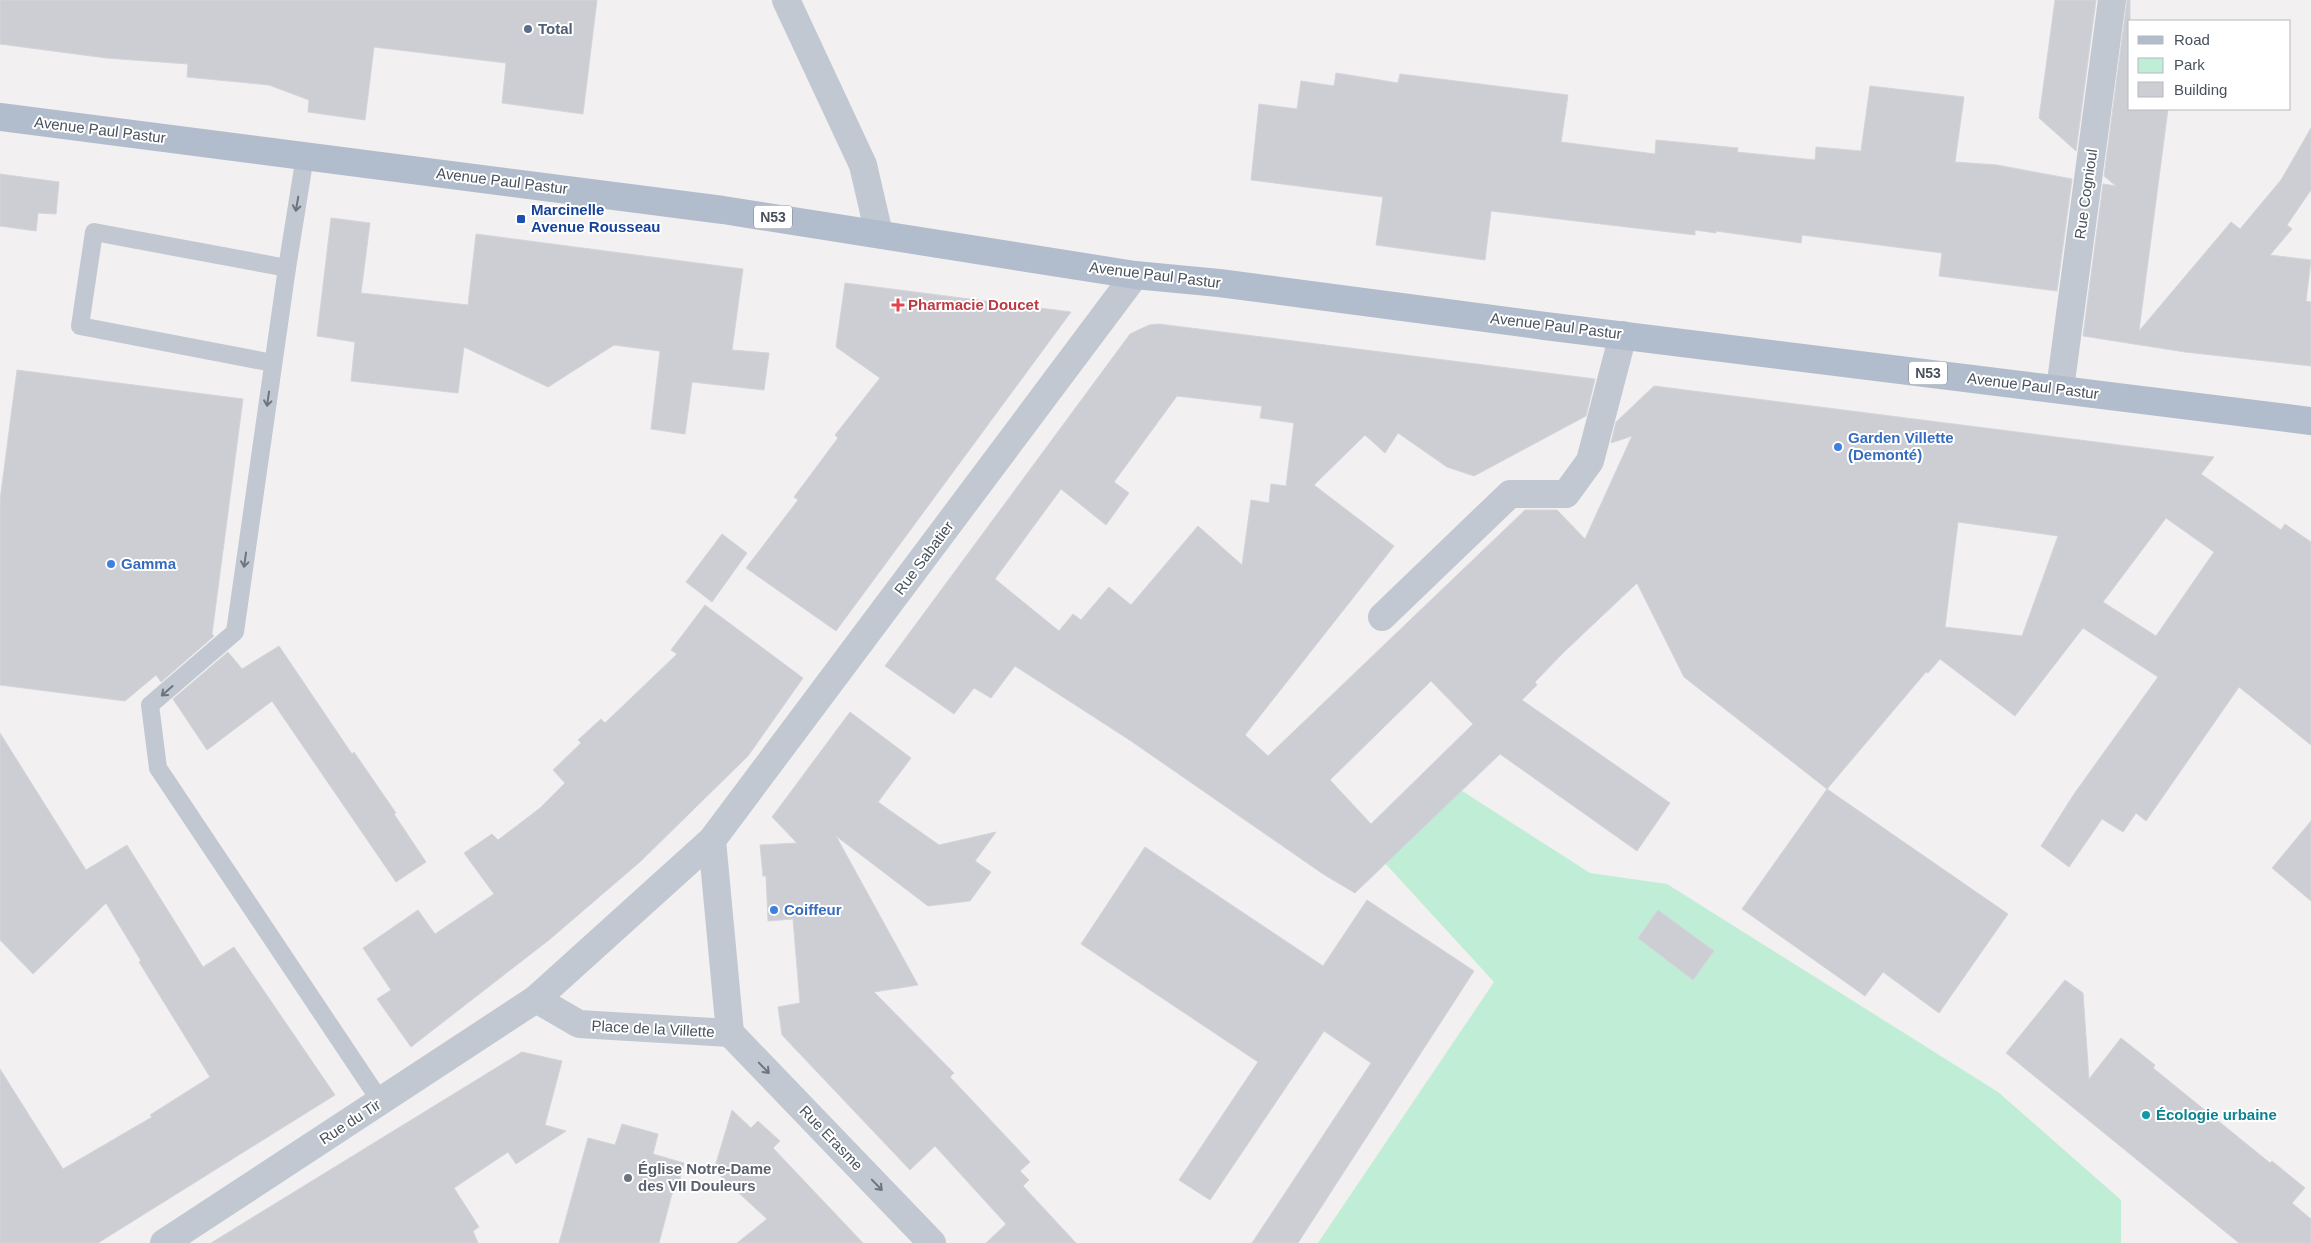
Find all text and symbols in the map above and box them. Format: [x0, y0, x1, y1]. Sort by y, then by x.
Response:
place label: Total [538, 20, 573, 37]
legend [2128, 20, 2291, 110]
marker: Total [522, 23, 534, 35]
text: Road [2174, 31, 2210, 48]
text: Park [2174, 56, 2205, 73]
text: Building [2174, 81, 2227, 98]
street label: Avenue Paul Pastur [33, 113, 167, 146]
street label: Rue Cognioul [2071, 148, 2100, 240]
street label: Avenue Paul Pastur [435, 164, 569, 197]
one-way arrow [292, 196, 302, 212]
place label: Marcinelle Avenue Rousseau [531, 201, 661, 235]
road number: N53 [754, 206, 792, 228]
marker: Marcinelle Avenue Rousseau [515, 213, 527, 225]
street label: Avenue Paul Pastur [1088, 258, 1222, 291]
place label: Pharmacie Doucet [908, 296, 1039, 313]
marker: Pharmacie Doucet [892, 299, 904, 311]
street label: Avenue Paul Pastur [1489, 309, 1623, 342]
road number: N53 [1909, 362, 1947, 384]
street label: Avenue Paul Pastur [1966, 369, 2100, 402]
one-way arrow [263, 391, 273, 407]
place label: Garden Villette (Demonté) [1848, 429, 1954, 463]
marker: Garden Villette (Demonté) [1832, 441, 1844, 453]
street label: Rue Sabatier [890, 518, 957, 598]
one-way arrow [240, 552, 250, 568]
place label: Gamma [121, 555, 177, 572]
marker: Gamma [105, 558, 117, 570]
one-way arrow [160, 685, 173, 697]
place label: Coiffeur [784, 901, 842, 918]
marker: Coiffeur [768, 904, 780, 916]
street label: Place de la Villette [591, 1017, 715, 1040]
one-way arrow [758, 1062, 770, 1075]
street label: Rue du Tir [316, 1096, 383, 1148]
street label: Rue Erasme [796, 1102, 866, 1174]
place label: Écologie urbaine [2156, 1106, 2277, 1123]
marker: Écologie urbaine [2140, 1109, 2152, 1121]
place label: Église Notre-Dame des VII Douleurs [638, 1160, 771, 1194]
marker: Église Notre-Dame des VII Douleurs [622, 1172, 634, 1184]
one-way arrow [870, 1179, 882, 1191]

